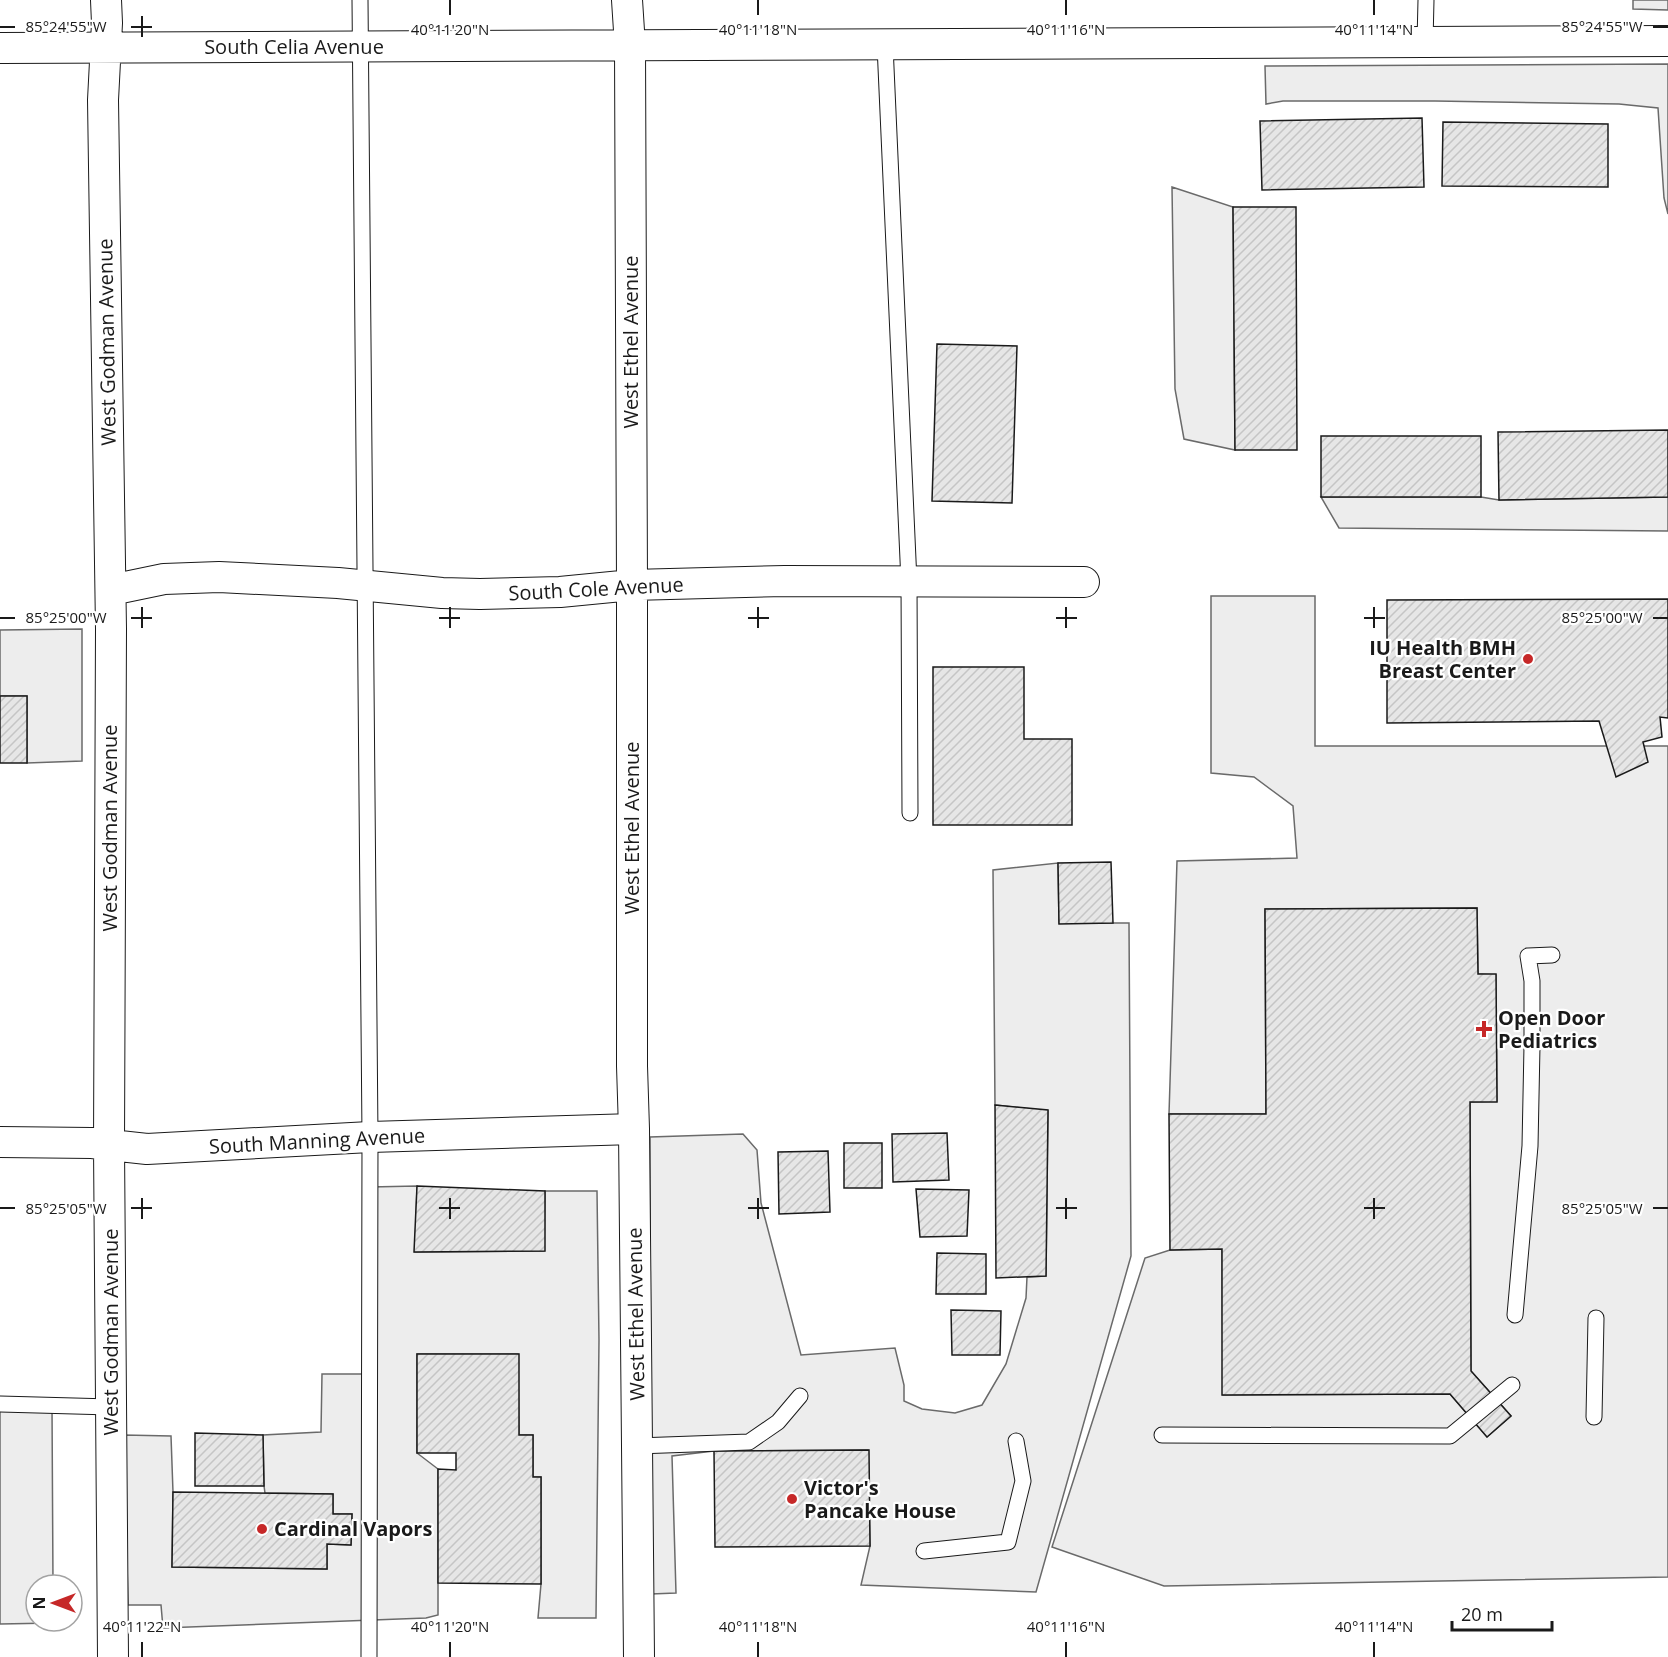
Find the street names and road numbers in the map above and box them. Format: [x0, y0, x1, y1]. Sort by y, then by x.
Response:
street label: South Celia Avenue [204, 33, 384, 60]
street label: West Godman Avenue [91, 238, 122, 446]
street label: West Ethel Avenue [617, 255, 644, 429]
street label: South Cole Avenue [508, 570, 684, 607]
street label: West Godman Avenue [96, 724, 123, 932]
street label: West Ethel Avenue [618, 741, 645, 915]
street label: South Manning Avenue [208, 1121, 426, 1160]
street label: West Ethel Avenue [620, 1227, 651, 1401]
street label: West Godman Avenue [97, 1228, 124, 1436]

